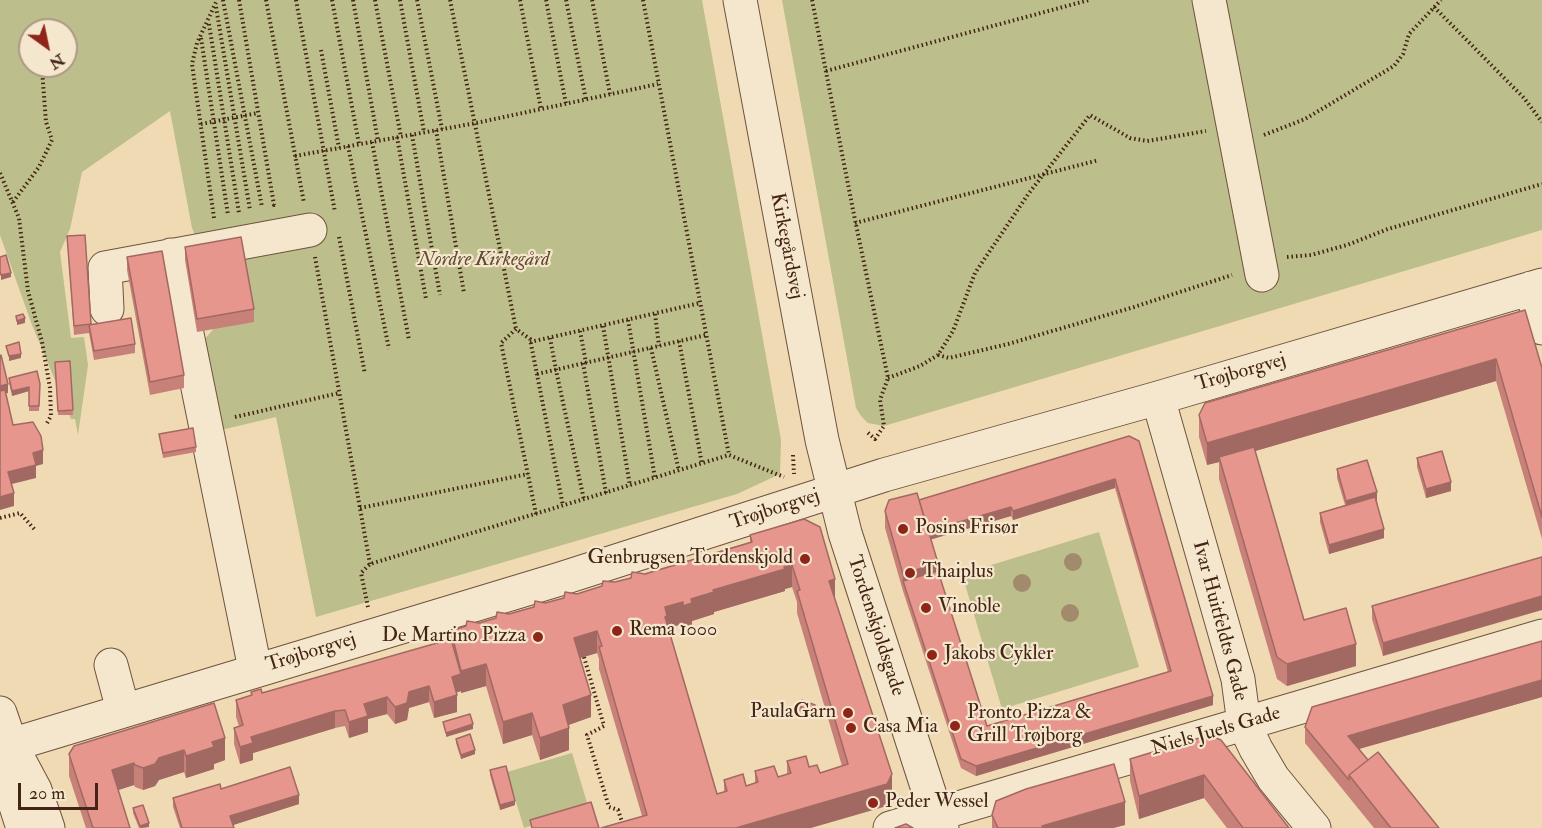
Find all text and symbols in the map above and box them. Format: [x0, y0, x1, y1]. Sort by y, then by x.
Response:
north arrow [18, 18, 78, 78]
text: N [45, 49, 68, 74]
street label: Kirkegårdsvej [764, 191, 808, 301]
park label: Nordre Kirkegård [418, 249, 550, 273]
street label: Trøjborgvej [1193, 349, 1289, 397]
street label: Trøjborgvej [727, 484, 823, 536]
place label: Posins Frisør [915, 517, 1018, 541]
marker: Posins Frisør [896, 522, 910, 536]
street label: Ivar Huitfeldts Gade [1186, 538, 1252, 704]
place label: Genbrugsen Tordenskjold [587, 547, 793, 571]
marker: Genbrugsen Tordenskjold [798, 552, 812, 566]
street label: Tordenskjoldsgade [841, 553, 909, 699]
place label: Thaiplus [922, 561, 993, 585]
marker: Thaiplus [903, 566, 917, 580]
place label: Vinoble [938, 596, 1000, 620]
marker: Vinoble [919, 601, 933, 615]
place label: Rema 1000 [629, 619, 717, 643]
marker: Rema 1000 [610, 624, 624, 638]
place label: De Martino Pizza [382, 625, 526, 649]
street label: Trøjborgvej [263, 628, 359, 678]
marker: De Martino Pizza [531, 630, 545, 644]
place label: Jakobs Cykler [944, 643, 1053, 667]
marker: Jakobs Cykler [925, 648, 939, 662]
place label: PaulaGarn [750, 701, 836, 725]
place label: Pronto Pizza & Grill Trøjborg [967, 702, 1091, 749]
street label: Niels Juels Gade [1149, 702, 1283, 762]
marker: PaulaGarn [841, 706, 855, 720]
place label: Casa Mia [863, 716, 938, 740]
marker: Pronto Pizza & Grill Trøjborg [948, 719, 962, 733]
marker: Casa Mia [844, 721, 858, 735]
scale bar [21, 771, 100, 809]
text: 20 m [29, 782, 65, 805]
place label: Peder Wessel [885, 791, 989, 815]
marker: Peder Wessel [866, 796, 880, 810]

